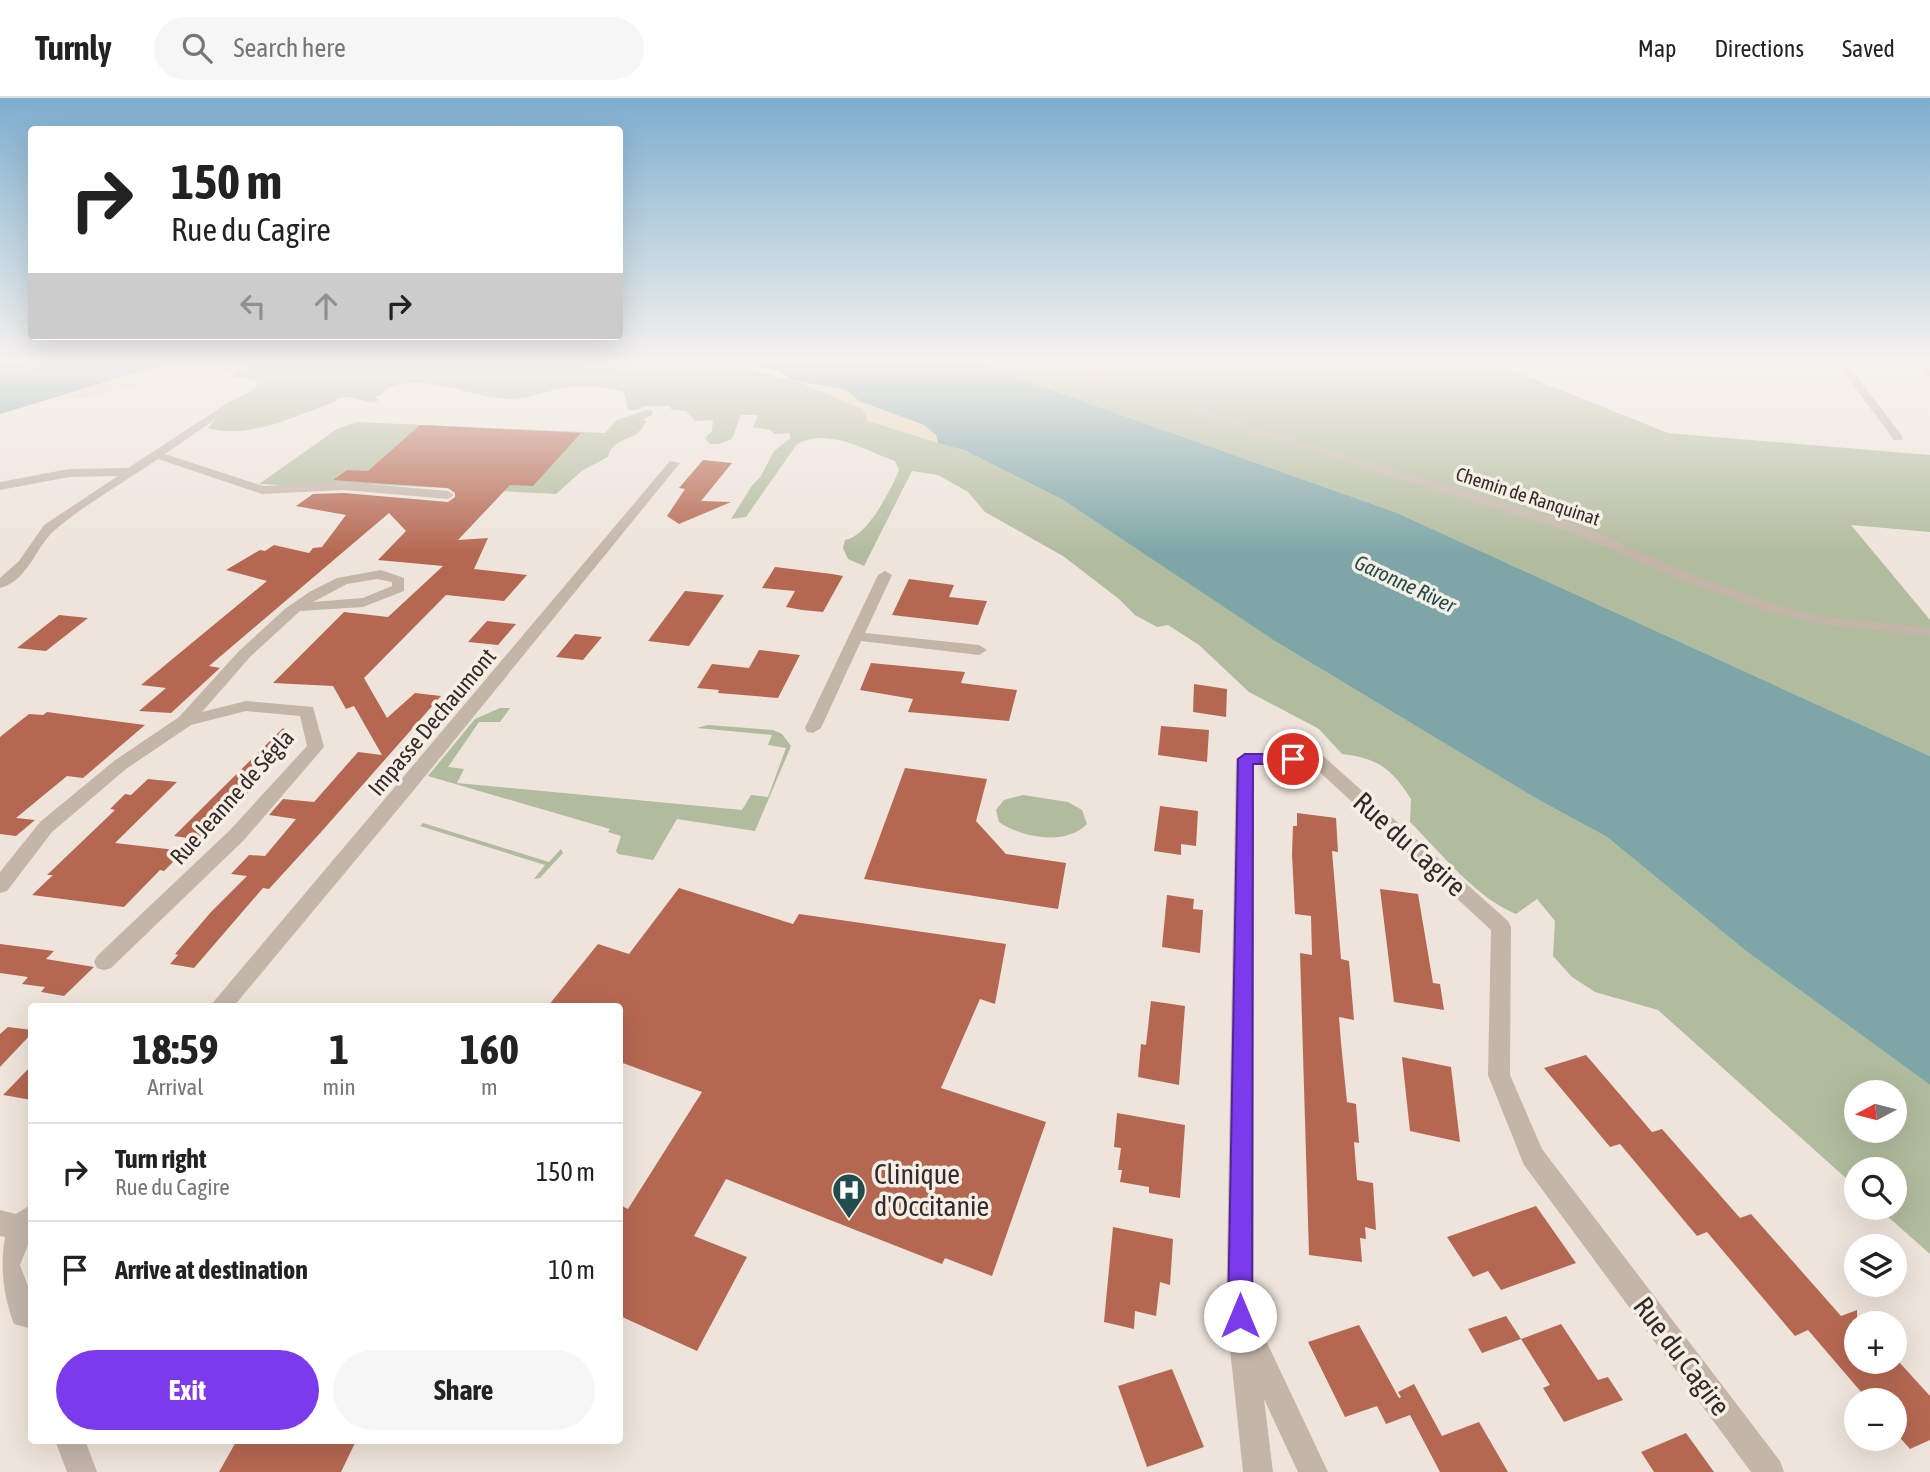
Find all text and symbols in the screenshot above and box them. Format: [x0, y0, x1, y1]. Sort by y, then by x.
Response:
search box [154, 17, 644, 80]
text: Turnly [35, 29, 112, 67]
icon: search [178, 29, 216, 67]
text: Search here [234, 33, 346, 63]
text: Map [1638, 35, 1676, 62]
text: Directions [1714, 35, 1804, 62]
text: Saved [1842, 35, 1895, 62]
text: 150 m [171, 153, 282, 209]
icon: right [56, 154, 147, 245]
text: Rue du Cagire [171, 211, 331, 248]
icon: left [234, 287, 272, 325]
icon: ahead [307, 287, 345, 325]
icon: right [380, 287, 418, 325]
street label: Chemin de Ranquinat [1453, 462, 1603, 530]
water label: Garonne River [1351, 549, 1460, 617]
street label: Impasse Dechaumont [363, 643, 501, 801]
street label: Rue Jeanne de Ségla [165, 724, 299, 870]
pin [1263, 729, 1323, 789]
icon: arrive [1274, 740, 1312, 778]
street label: Rue du Cagire [1347, 785, 1473, 903]
text: 18:59 [132, 1025, 219, 1073]
text: 1 [329, 1025, 349, 1073]
text: 160 [460, 1025, 519, 1073]
text: Arrival [147, 1074, 203, 1100]
text: min [323, 1074, 356, 1100]
text: m [481, 1074, 498, 1100]
north arrow [1844, 1080, 1908, 1143]
map controls [1844, 1080, 1907, 1451]
text: Turn right [115, 1144, 206, 1174]
icon: right [56, 1153, 94, 1191]
text: 150 m [536, 1157, 595, 1187]
button: search [1844, 1157, 1907, 1220]
place label: Clinique d'Occitanie [874, 1158, 989, 1222]
hospital icon: Clinique d'Occitanie [830, 1171, 868, 1220]
text: Rue du Cagire [115, 1174, 230, 1200]
button: layers [1844, 1234, 1907, 1297]
icon: arrive [56, 1251, 94, 1289]
text: Arrive at destination [115, 1255, 308, 1285]
text: 10 m [548, 1255, 595, 1285]
position arrow [1203, 1279, 1277, 1353]
street label: Rue du Cagire [1627, 1291, 1737, 1421]
button: + [1844, 1311, 1907, 1374]
button: Exit [56, 1350, 319, 1430]
button: Share [333, 1350, 595, 1430]
button: − [1844, 1388, 1907, 1451]

